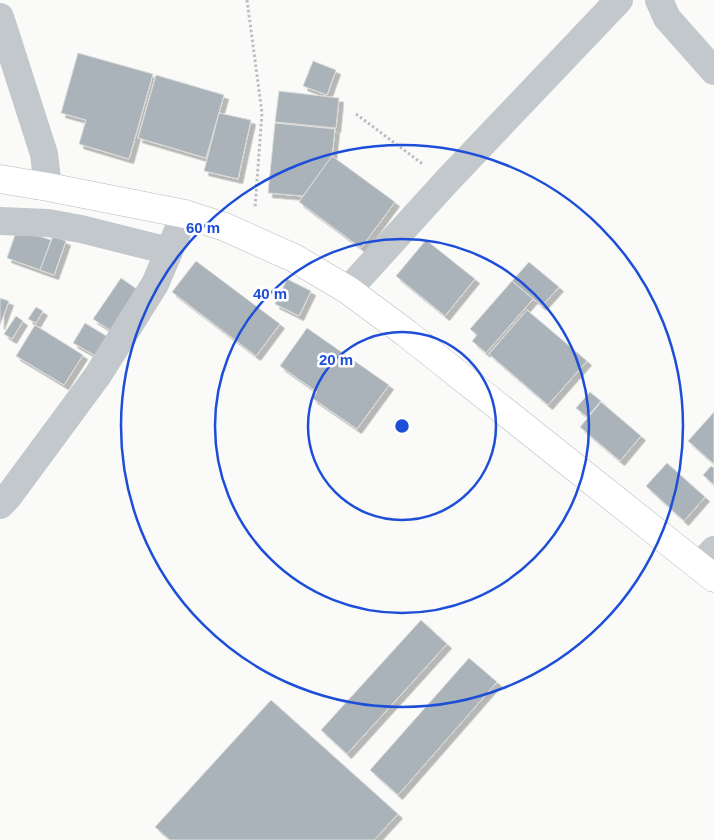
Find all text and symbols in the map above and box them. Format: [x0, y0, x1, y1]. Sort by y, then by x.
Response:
text: 60 m [186, 219, 220, 236]
text: 40 m [253, 285, 287, 302]
text: 20 m [319, 351, 353, 368]
centre of rings [393, 417, 411, 435]

